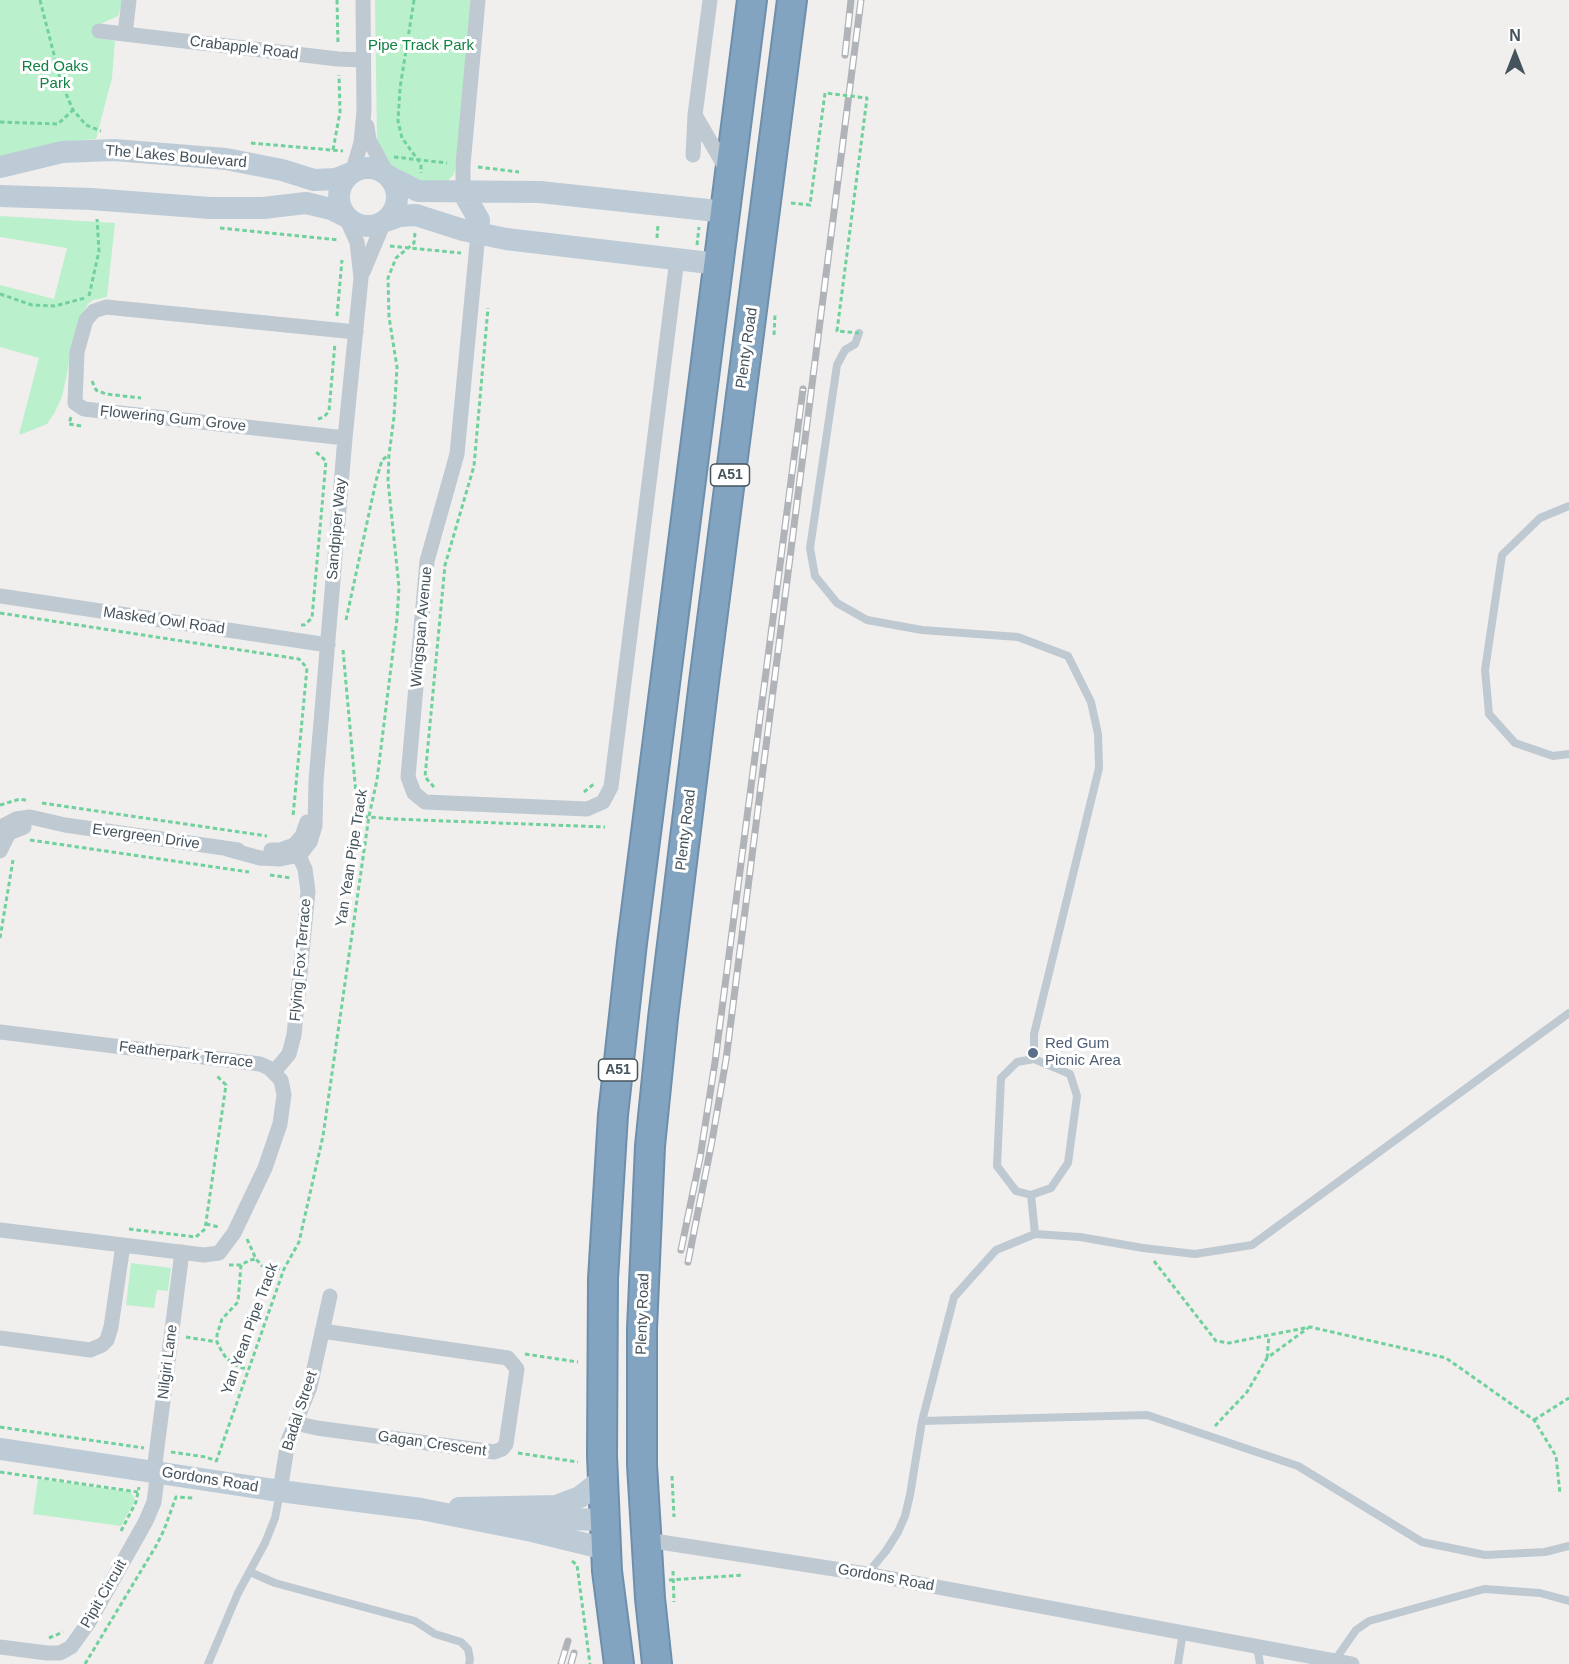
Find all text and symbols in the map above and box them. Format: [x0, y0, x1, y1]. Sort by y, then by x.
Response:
north arrow [1485, 24, 1545, 84]
text: N [1509, 27, 1521, 44]
street label: Crabapple Road [189, 32, 299, 64]
park label: Pipe Track Park [368, 37, 474, 55]
park label: Red Oaks Park [22, 58, 88, 93]
street label: The Lakes Boulevard [105, 142, 247, 172]
street label: Plenty Road [732, 306, 762, 390]
street label: Flowering Gum Grove [99, 402, 247, 436]
road number: A51 [710, 464, 750, 486]
street label: Sandpiper Way [324, 477, 350, 581]
street label: Wingspan Avenue [408, 566, 436, 688]
street label: Masked Owl Road [102, 604, 226, 638]
street label: Yan Yean Pipe Track [332, 788, 372, 928]
street label: Plenty Road [672, 788, 700, 872]
street label: Evergreen Drive [91, 821, 201, 853]
street label: Flying Fox Terrace [287, 898, 315, 1022]
place label: Red Gum Picnic Area [1045, 1035, 1121, 1070]
street label: Featherpark Terrace [118, 1038, 254, 1072]
marker: Red Gum Picnic Area [1026, 1046, 1040, 1060]
road number: A51 [598, 1059, 638, 1081]
street label: Yan Yean Pipe Track [218, 1261, 282, 1397]
street label: Plenty Road [633, 1273, 653, 1355]
street label: Nilgiri Lane [154, 1324, 182, 1400]
street label: Badal Street [279, 1369, 321, 1453]
street label: Gagan Crescent [377, 1427, 487, 1461]
street label: Gordons Road [160, 1463, 260, 1497]
street label: Pipit Circuit [77, 1557, 131, 1631]
street label: Gordons Road [836, 1561, 936, 1595]

